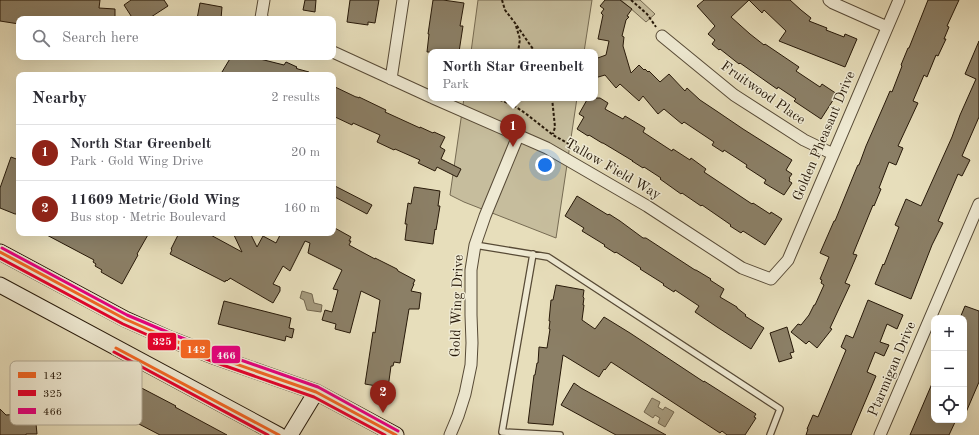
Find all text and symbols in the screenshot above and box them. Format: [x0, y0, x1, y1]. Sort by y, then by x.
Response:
search box [16, 16, 336, 60]
icon: search [30, 27, 52, 49]
text: Search here [62, 31, 139, 46]
popup [428, 49, 598, 101]
street label: Fruitwood Place [718, 59, 808, 127]
text: North Star Greenbelt [442, 60, 584, 75]
street label: Golden Pheasant Drive [790, 69, 858, 203]
text: Park [442, 78, 469, 91]
text: Nearby [32, 90, 87, 107]
text: 2 results [271, 91, 320, 104]
pin: 1 [500, 114, 526, 147]
street label: Tallow Field Way [563, 136, 664, 202]
text: North Star Greenbelt [70, 137, 212, 152]
text: 1 [41, 146, 49, 159]
text: 20 m [291, 146, 320, 159]
text: Park · Gold Wing Drive [70, 155, 203, 168]
your location [535, 155, 555, 175]
text: 11609 Metric/Gold Wing [70, 193, 240, 208]
text: 2 [41, 202, 49, 215]
text: 160 m [283, 202, 320, 215]
text: Bus stop · Metric Boulevard [70, 211, 226, 224]
street label: Gold Wing Drive [448, 254, 466, 358]
map controls [931, 315, 967, 423]
button: + [931, 315, 967, 351]
street label: Ptarmigan Drive [866, 320, 918, 418]
line badge: 325 [147, 332, 177, 351]
text: 325 [152, 337, 172, 348]
line badge: 142 [180, 339, 211, 359]
text: 142 [186, 345, 206, 356]
line badge: 466 [211, 345, 241, 364]
text: 466 [216, 351, 236, 362]
button: − [931, 351, 967, 387]
legend [10, 361, 142, 425]
text: 142 [43, 371, 62, 382]
pin: 2 [370, 380, 396, 413]
button: locate [931, 387, 967, 423]
text: 325 [43, 389, 62, 400]
text: 466 [43, 407, 62, 418]

